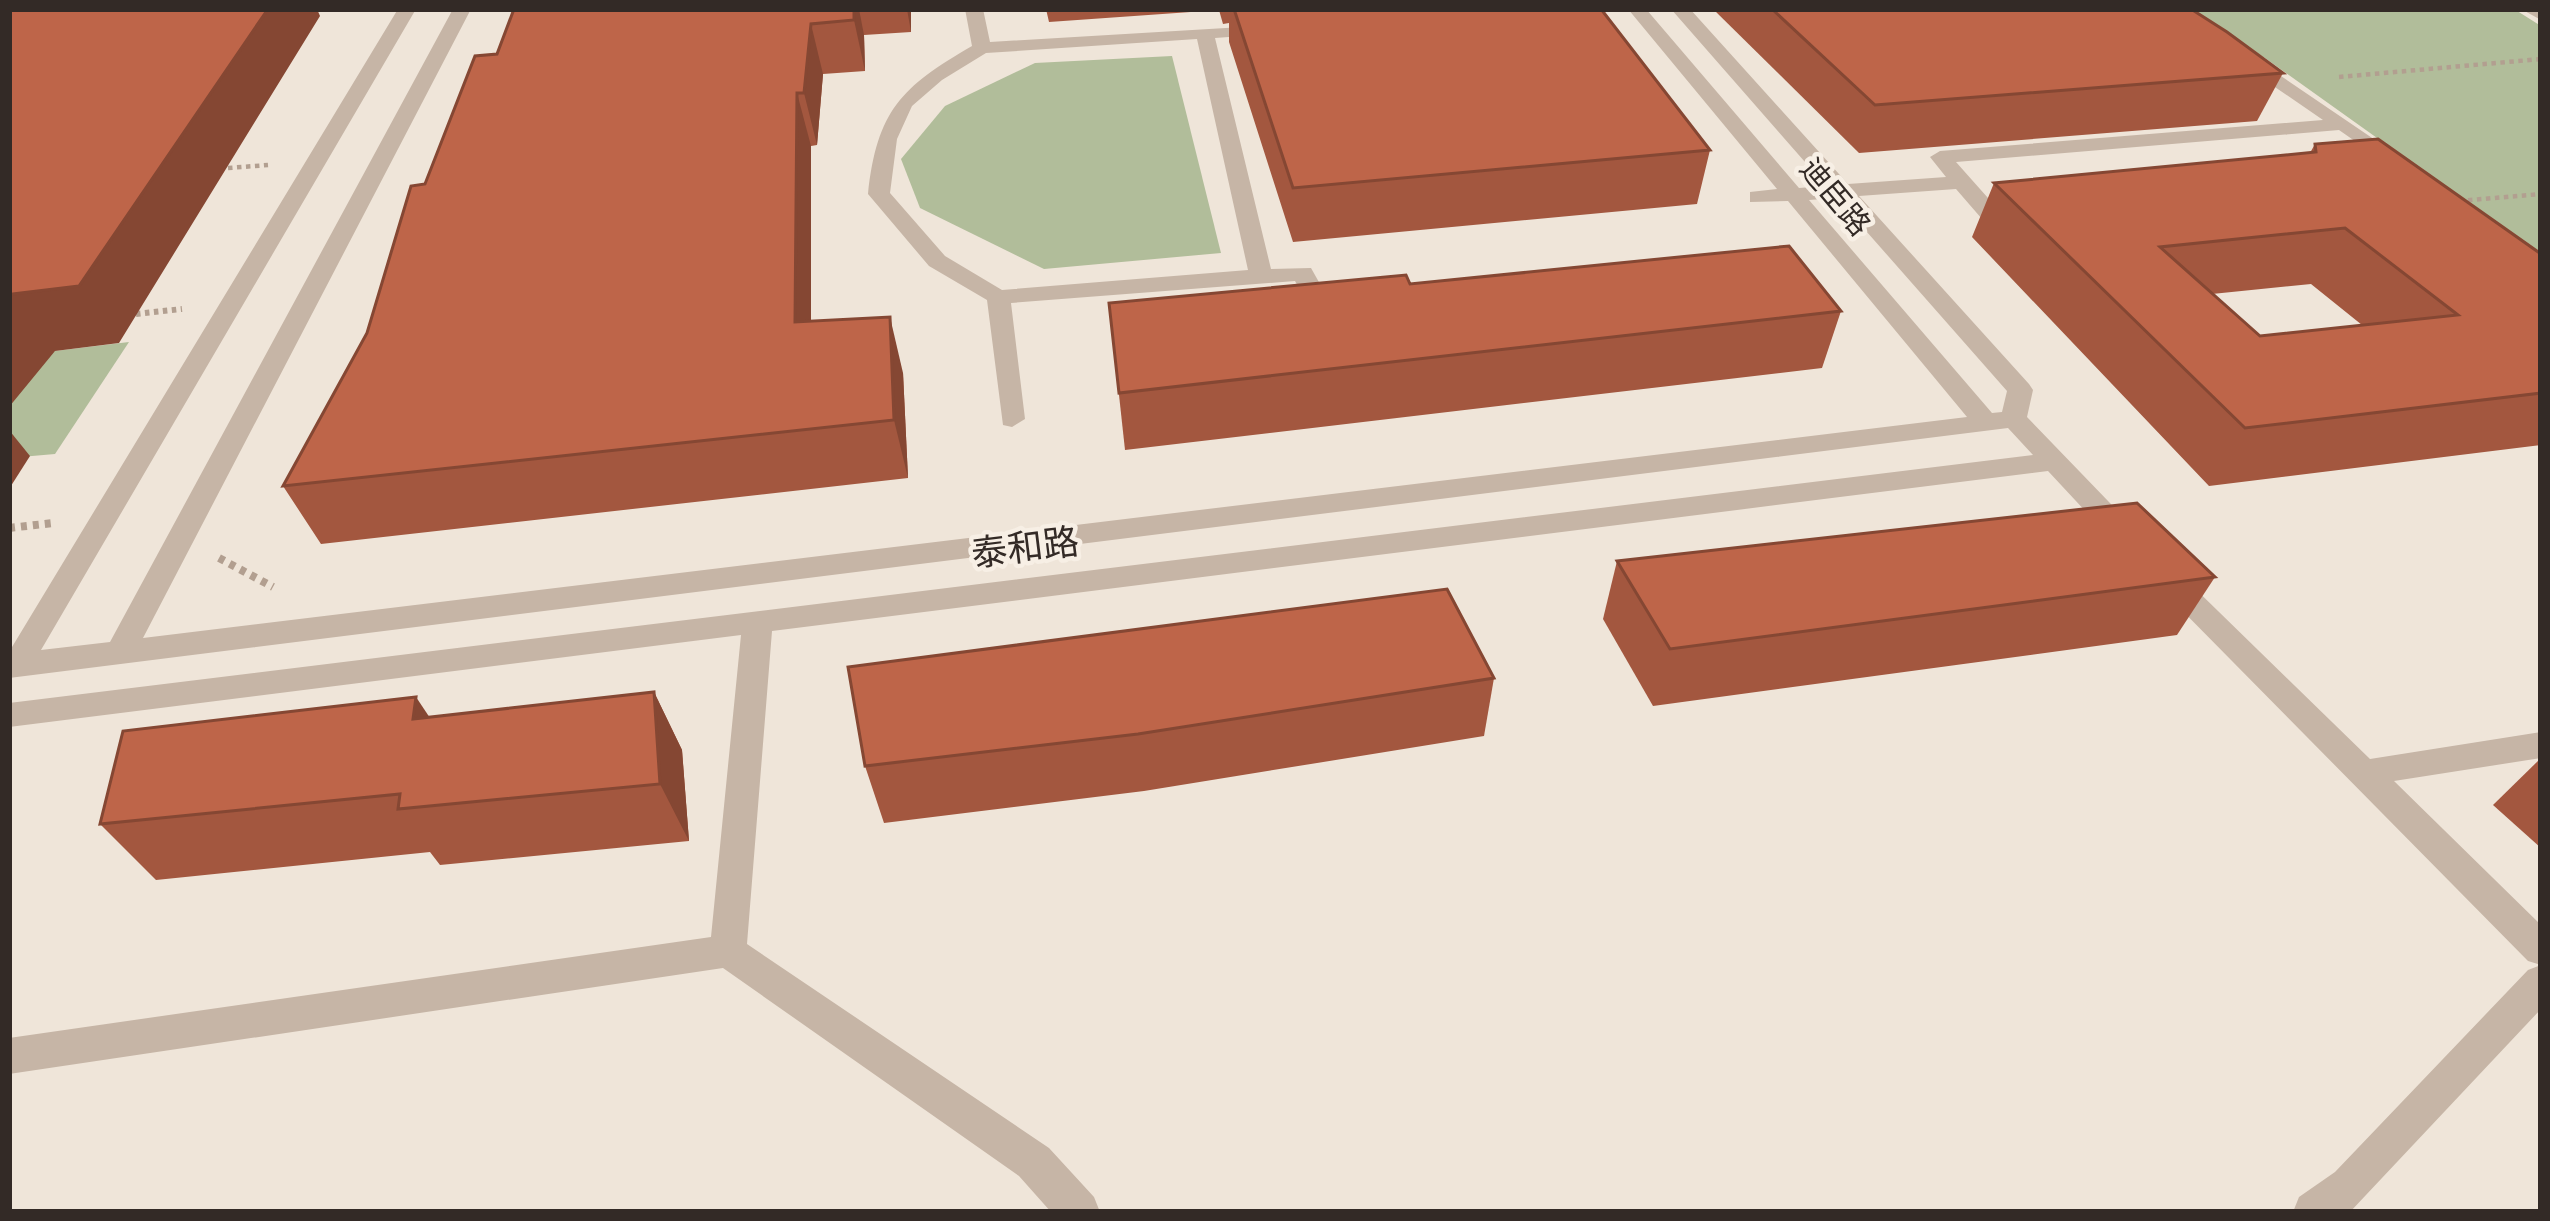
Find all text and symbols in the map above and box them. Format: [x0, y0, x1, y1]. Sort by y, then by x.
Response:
street label: 迪臣路 [1792, 150, 1878, 243]
street label: 泰和路 [969, 519, 1081, 575]

